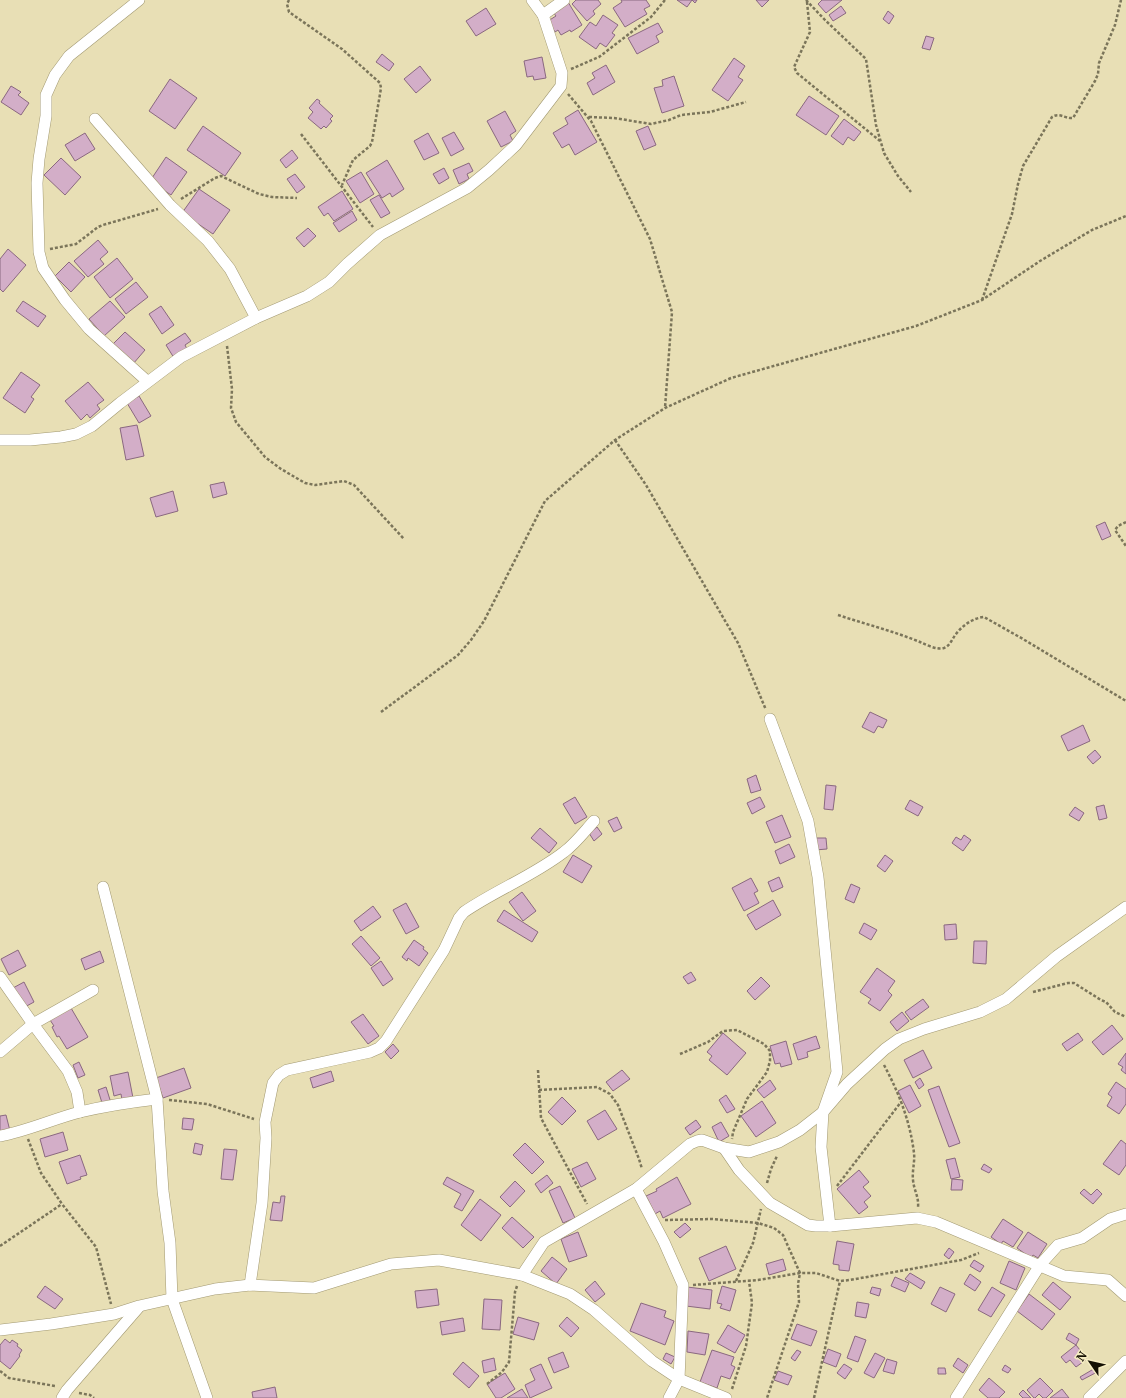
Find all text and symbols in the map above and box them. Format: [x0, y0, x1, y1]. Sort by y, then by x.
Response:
north arrow [1070, 1342, 1110, 1382]
text: N [1073, 1349, 1090, 1364]

